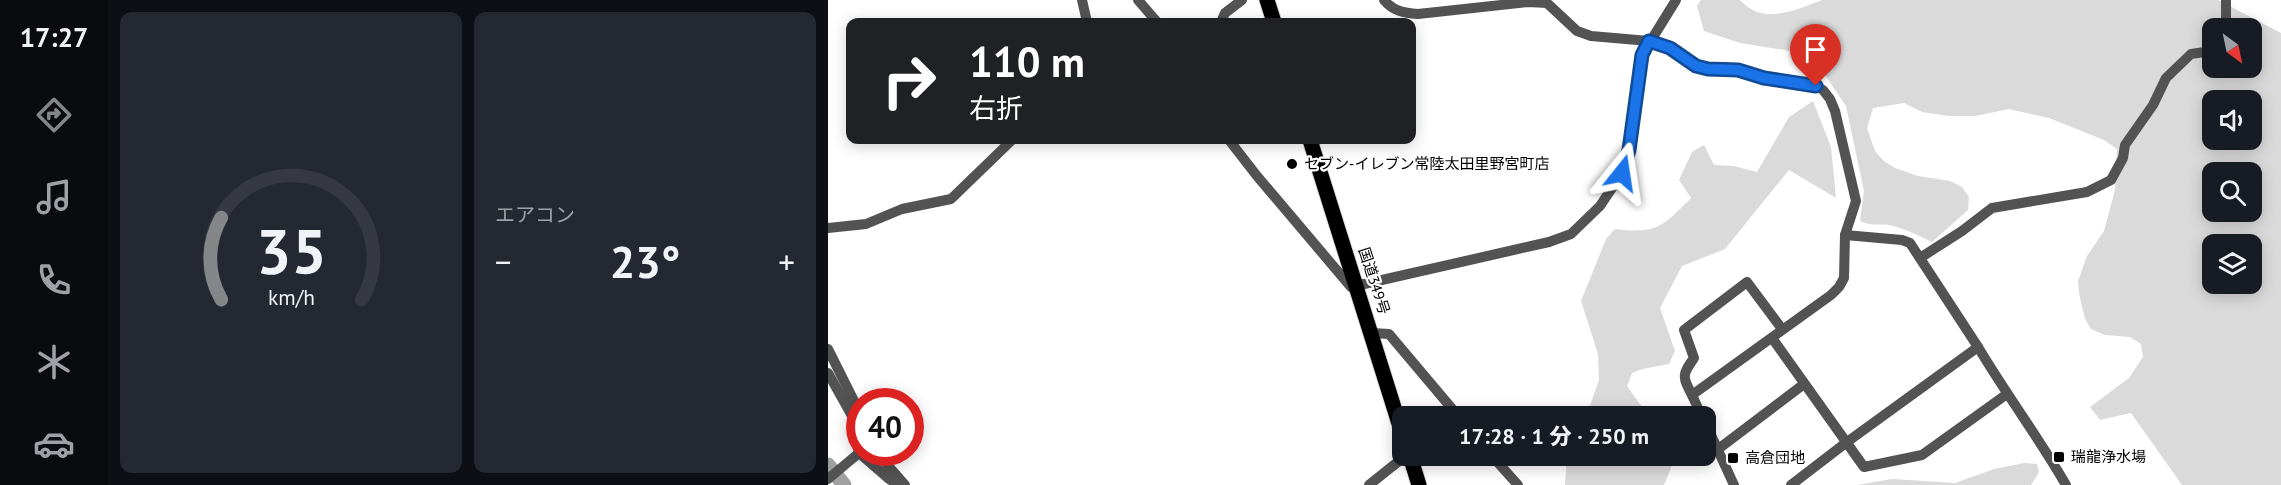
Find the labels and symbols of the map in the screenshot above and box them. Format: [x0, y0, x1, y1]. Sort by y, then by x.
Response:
north arrow [2202, 18, 2262, 78]
pin [1790, 24, 1841, 86]
position arrow [1590, 141, 1654, 205]
place label: セブン-イレブン常陸太田里野宮町店 [1304, 154, 1549, 173]
marker: セブン-イレブン常陸太田里野宮町店 [1285, 157, 1299, 171]
street label: 国道349号 [1355, 245, 1394, 317]
speed limit sign: 40 [846, 388, 924, 466]
place label: 瑞龍浄水場 [2071, 447, 2146, 466]
place label: 高倉団地 [1745, 448, 1805, 467]
marker: 瑞龍浄水場 [2052, 450, 2066, 464]
marker: 高倉団地 [1726, 451, 1740, 465]

